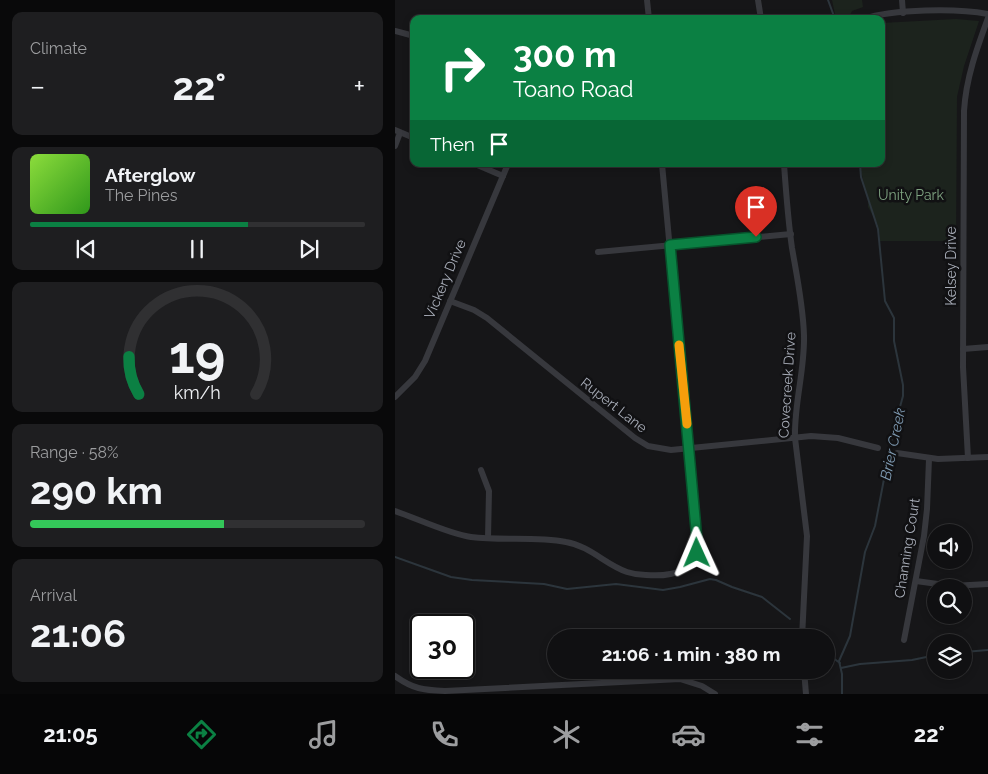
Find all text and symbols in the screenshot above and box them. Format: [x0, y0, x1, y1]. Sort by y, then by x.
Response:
text: 300 m [513, 34, 617, 75]
icon: right [430, 35, 495, 100]
text: Climate [30, 39, 87, 58]
text: 22° [173, 64, 226, 109]
text: − [30, 70, 45, 103]
text: + [353, 70, 365, 103]
text: Toano Road [513, 76, 633, 102]
icon: arrive [485, 130, 513, 158]
text: Then [430, 133, 475, 155]
text: Afterglow [105, 164, 195, 186]
text: The Pines [105, 186, 177, 205]
pin [735, 186, 777, 237]
park label: Unity Park [878, 187, 944, 203]
icon: arrive [742, 193, 770, 221]
street label: Kelsey Drive [943, 226, 959, 306]
icon: previous [72, 235, 100, 263]
icon: pause [183, 235, 211, 263]
icon: next [295, 235, 323, 263]
street label: Vickery Drive [421, 237, 469, 321]
text: 19 [169, 324, 226, 385]
street label: Covecreek Drive [775, 331, 799, 439]
street label: Rupert Lane [578, 374, 650, 436]
text: km/h [174, 382, 221, 403]
water label: Brier Creek [877, 406, 909, 482]
text: Range · 58% [30, 443, 118, 462]
text: 290 km [30, 468, 163, 513]
street label: Channing Court [891, 497, 923, 599]
map controls [927, 524, 972, 679]
button: sound [927, 524, 972, 569]
position arrow [670, 526, 722, 578]
button: search [927, 579, 972, 624]
text: Arrival [30, 586, 77, 605]
text: 21:06 [30, 611, 126, 656]
speed limit sign: 30 [410, 614, 475, 679]
button: layers [927, 634, 972, 679]
text: 21:06 · 1 min · 380 m [602, 643, 780, 665]
icon: directions [184, 717, 219, 752]
icon: music [306, 717, 341, 752]
icon: phone [427, 717, 462, 752]
icon: climate [549, 717, 584, 752]
icon: car [671, 717, 706, 752]
icon: filters [792, 717, 827, 752]
text: 21:05 [43, 721, 98, 747]
text: 22° [914, 721, 945, 747]

